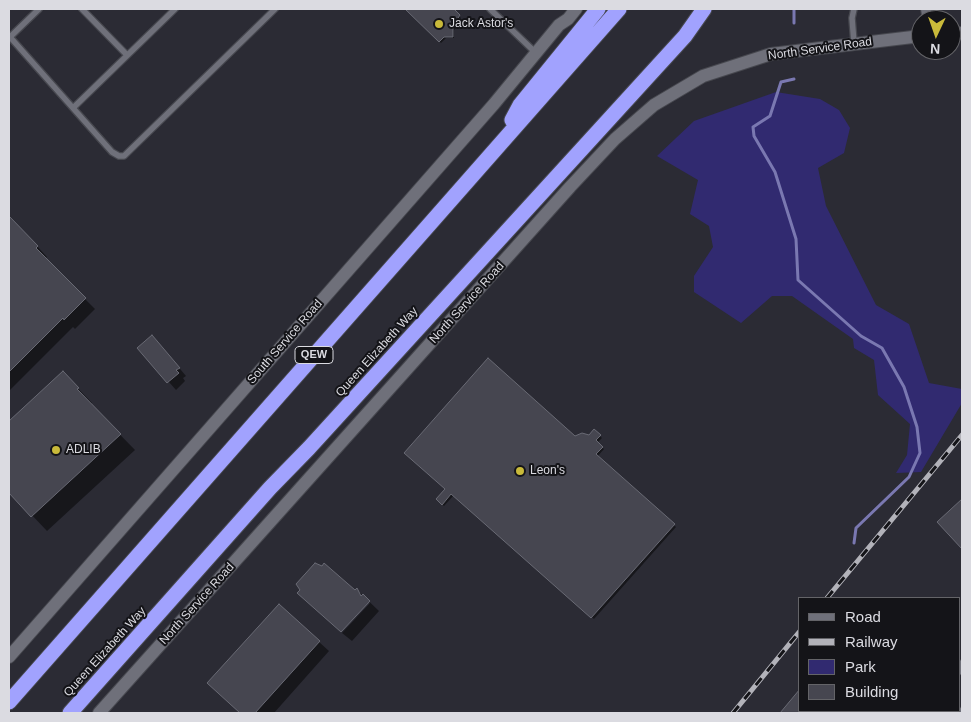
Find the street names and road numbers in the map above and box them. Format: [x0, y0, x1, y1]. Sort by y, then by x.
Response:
street label: North Service Road [767, 35, 873, 63]
street label: North Service Road [427, 259, 507, 347]
street label: South Service Road [245, 297, 325, 387]
street label: Queen Elizabeth Way [333, 304, 421, 400]
road number: QEW [295, 346, 333, 364]
street label: North Service Road [157, 560, 237, 648]
street label: Queen Elizabeth Way [61, 604, 149, 700]

